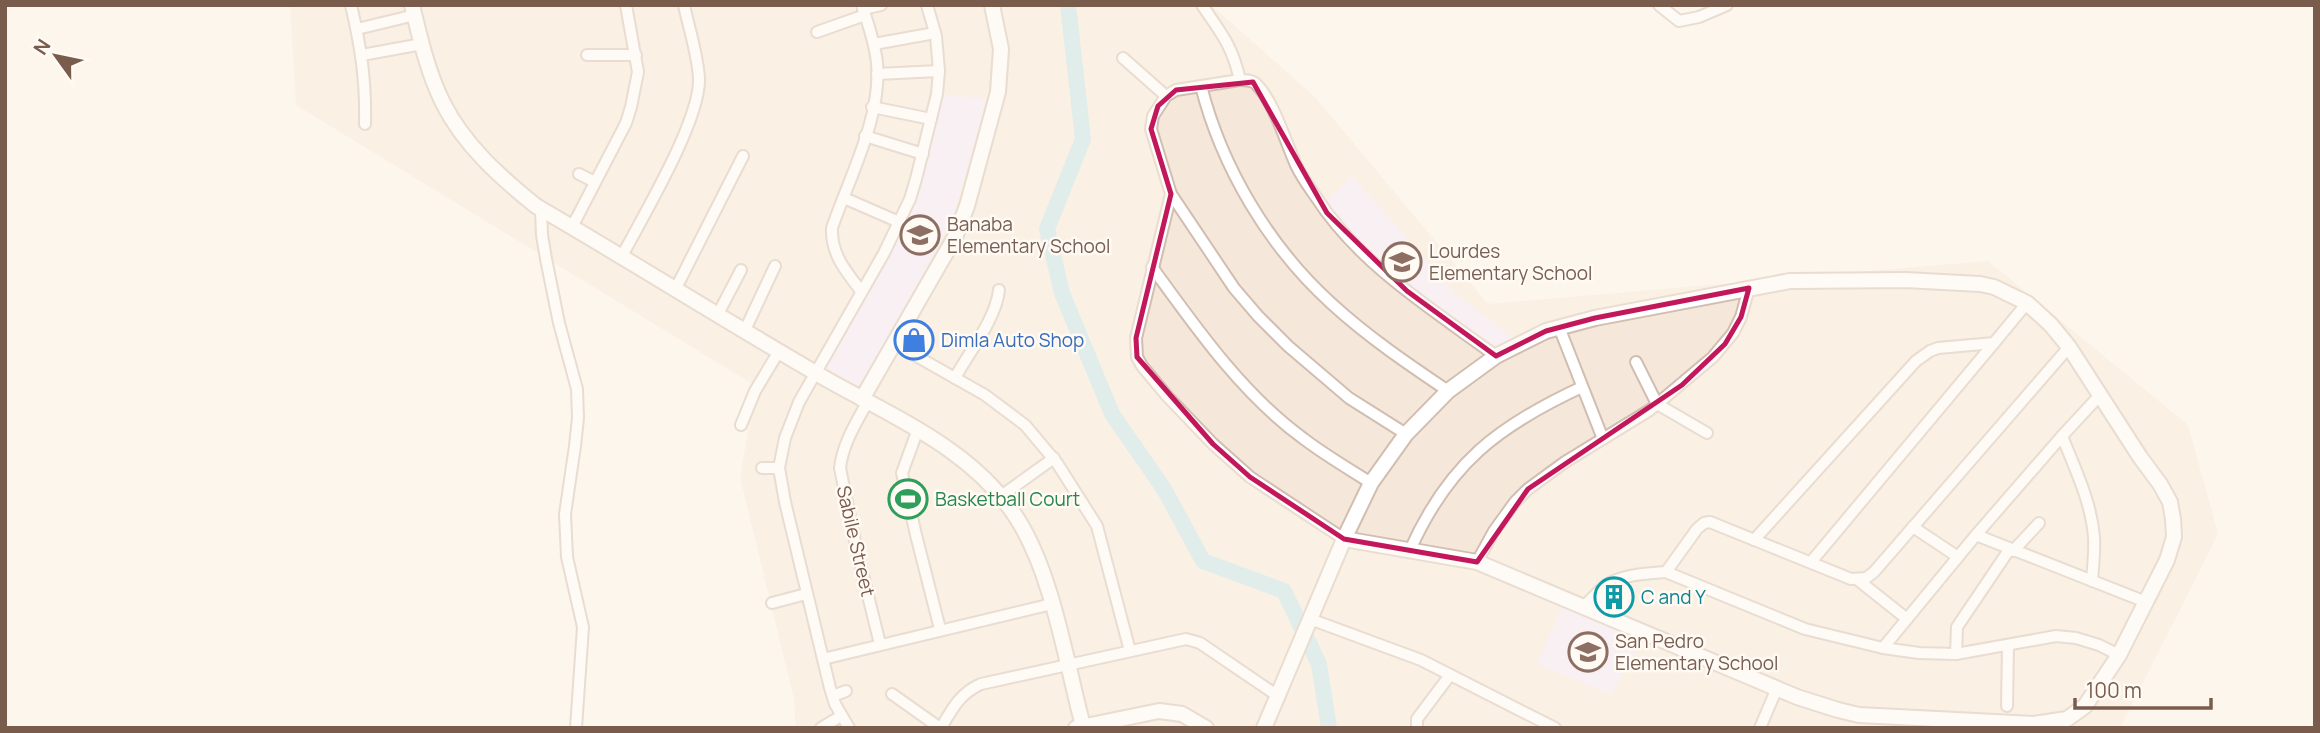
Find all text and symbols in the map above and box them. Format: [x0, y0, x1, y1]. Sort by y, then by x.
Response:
north arrow [21, 21, 91, 91]
text: N [27, 34, 56, 60]
place label: Banaba Elementary School [947, 211, 1110, 259]
school or university icon: Banaba Elementary School [899, 214, 941, 256]
place label: Lourdes Elementary School [1429, 238, 1592, 286]
school or university icon: Lourdes Elementary School [1381, 241, 1423, 283]
shop icon: Dimla Auto Shop [893, 319, 935, 361]
place label: Dimla Auto Shop [941, 327, 1084, 353]
sports icon: Basketball Court [887, 478, 929, 520]
street label: Sabile Street [831, 483, 881, 599]
place label: Basketball Court [935, 486, 1080, 512]
building icon: C and Y [1593, 576, 1635, 618]
place label: C and Y [1641, 584, 1706, 610]
place label: San Pedro Elementary School [1615, 628, 1778, 676]
school or university icon: San Pedro Elementary School [1567, 631, 1609, 673]
scale bar [2075, 666, 2212, 710]
text: 100 m [2086, 676, 2142, 704]

